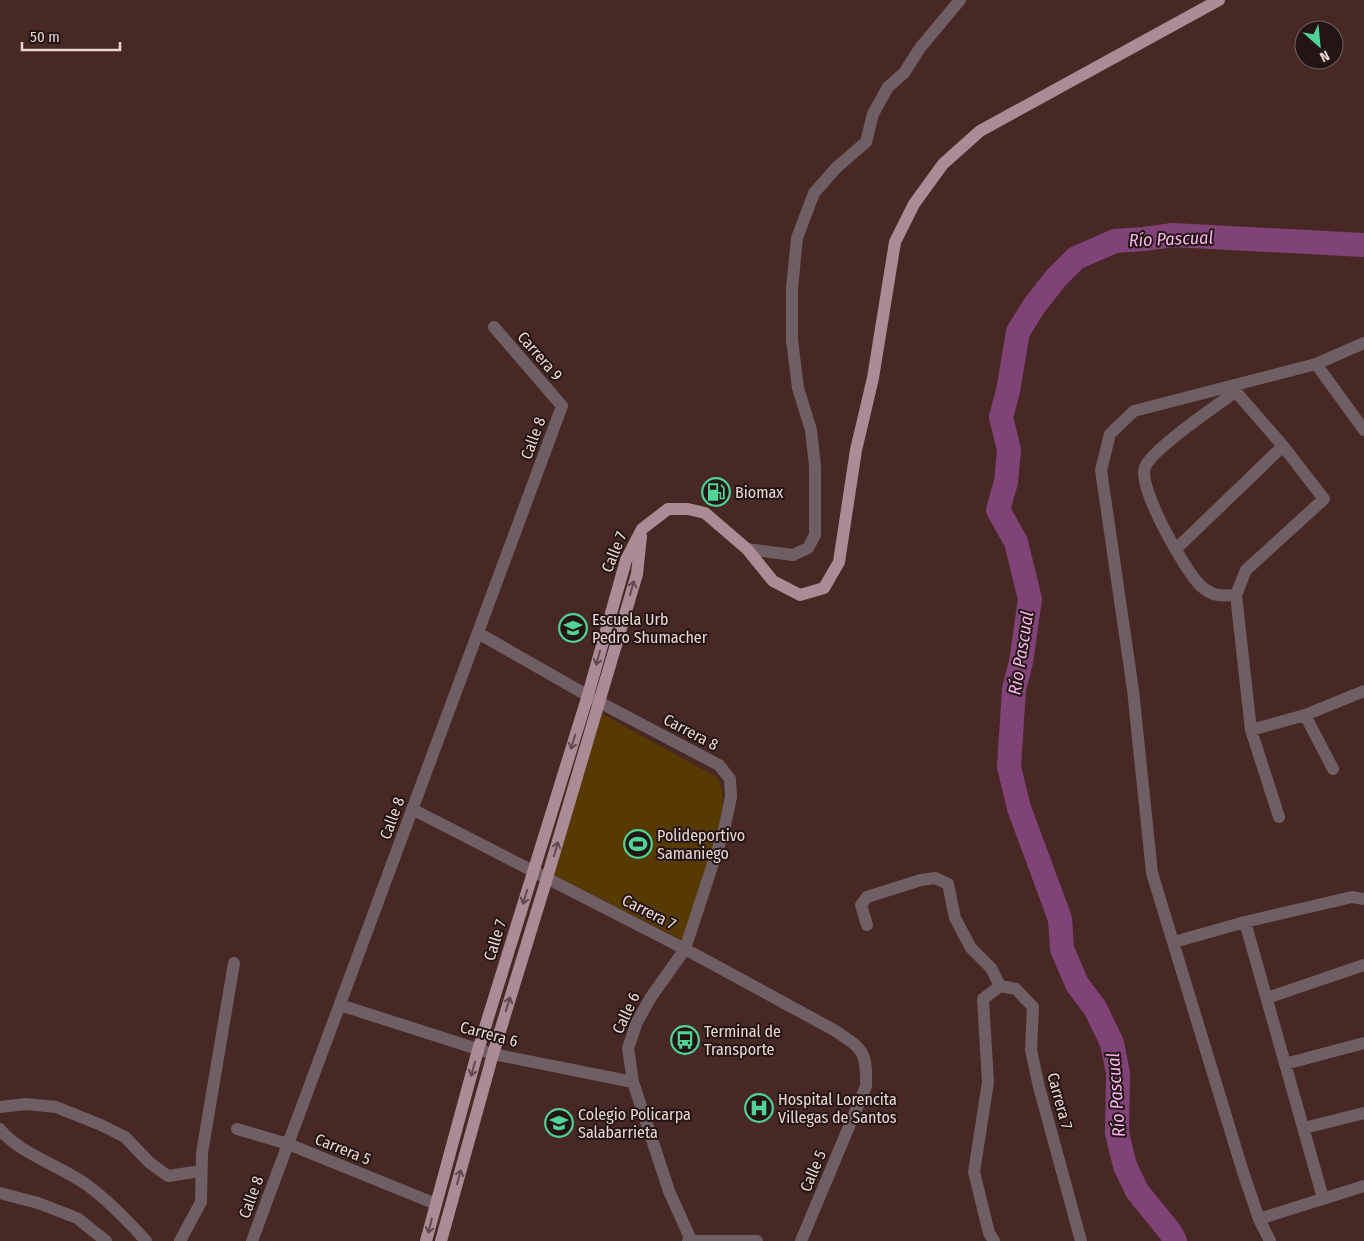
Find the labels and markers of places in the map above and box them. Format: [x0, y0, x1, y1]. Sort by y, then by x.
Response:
fuel station icon: Biomax [701, 477, 731, 507]
place label: Biomax [735, 483, 783, 502]
place label: Escuela Urb Pedro Shumacher [592, 610, 708, 647]
school or university icon: Escuela Urb Pedro Shumacher [558, 613, 588, 643]
place label: Polideportivo Samaniego [657, 826, 745, 863]
sports icon: Polideportivo Samaniego [623, 829, 653, 859]
place label: Terminal de Transporte [704, 1022, 781, 1059]
bus stop icon: Terminal de Transporte [670, 1025, 700, 1055]
place label: Hospital Lorencita Villegas de Santos [778, 1090, 897, 1127]
hospital icon: Hospital Lorencita Villegas de Santos [744, 1093, 774, 1123]
place label: Colegio Policarpa Salabarrieta [578, 1105, 691, 1142]
school or university icon: Colegio Policarpa Salabarrieta [544, 1108, 574, 1138]

